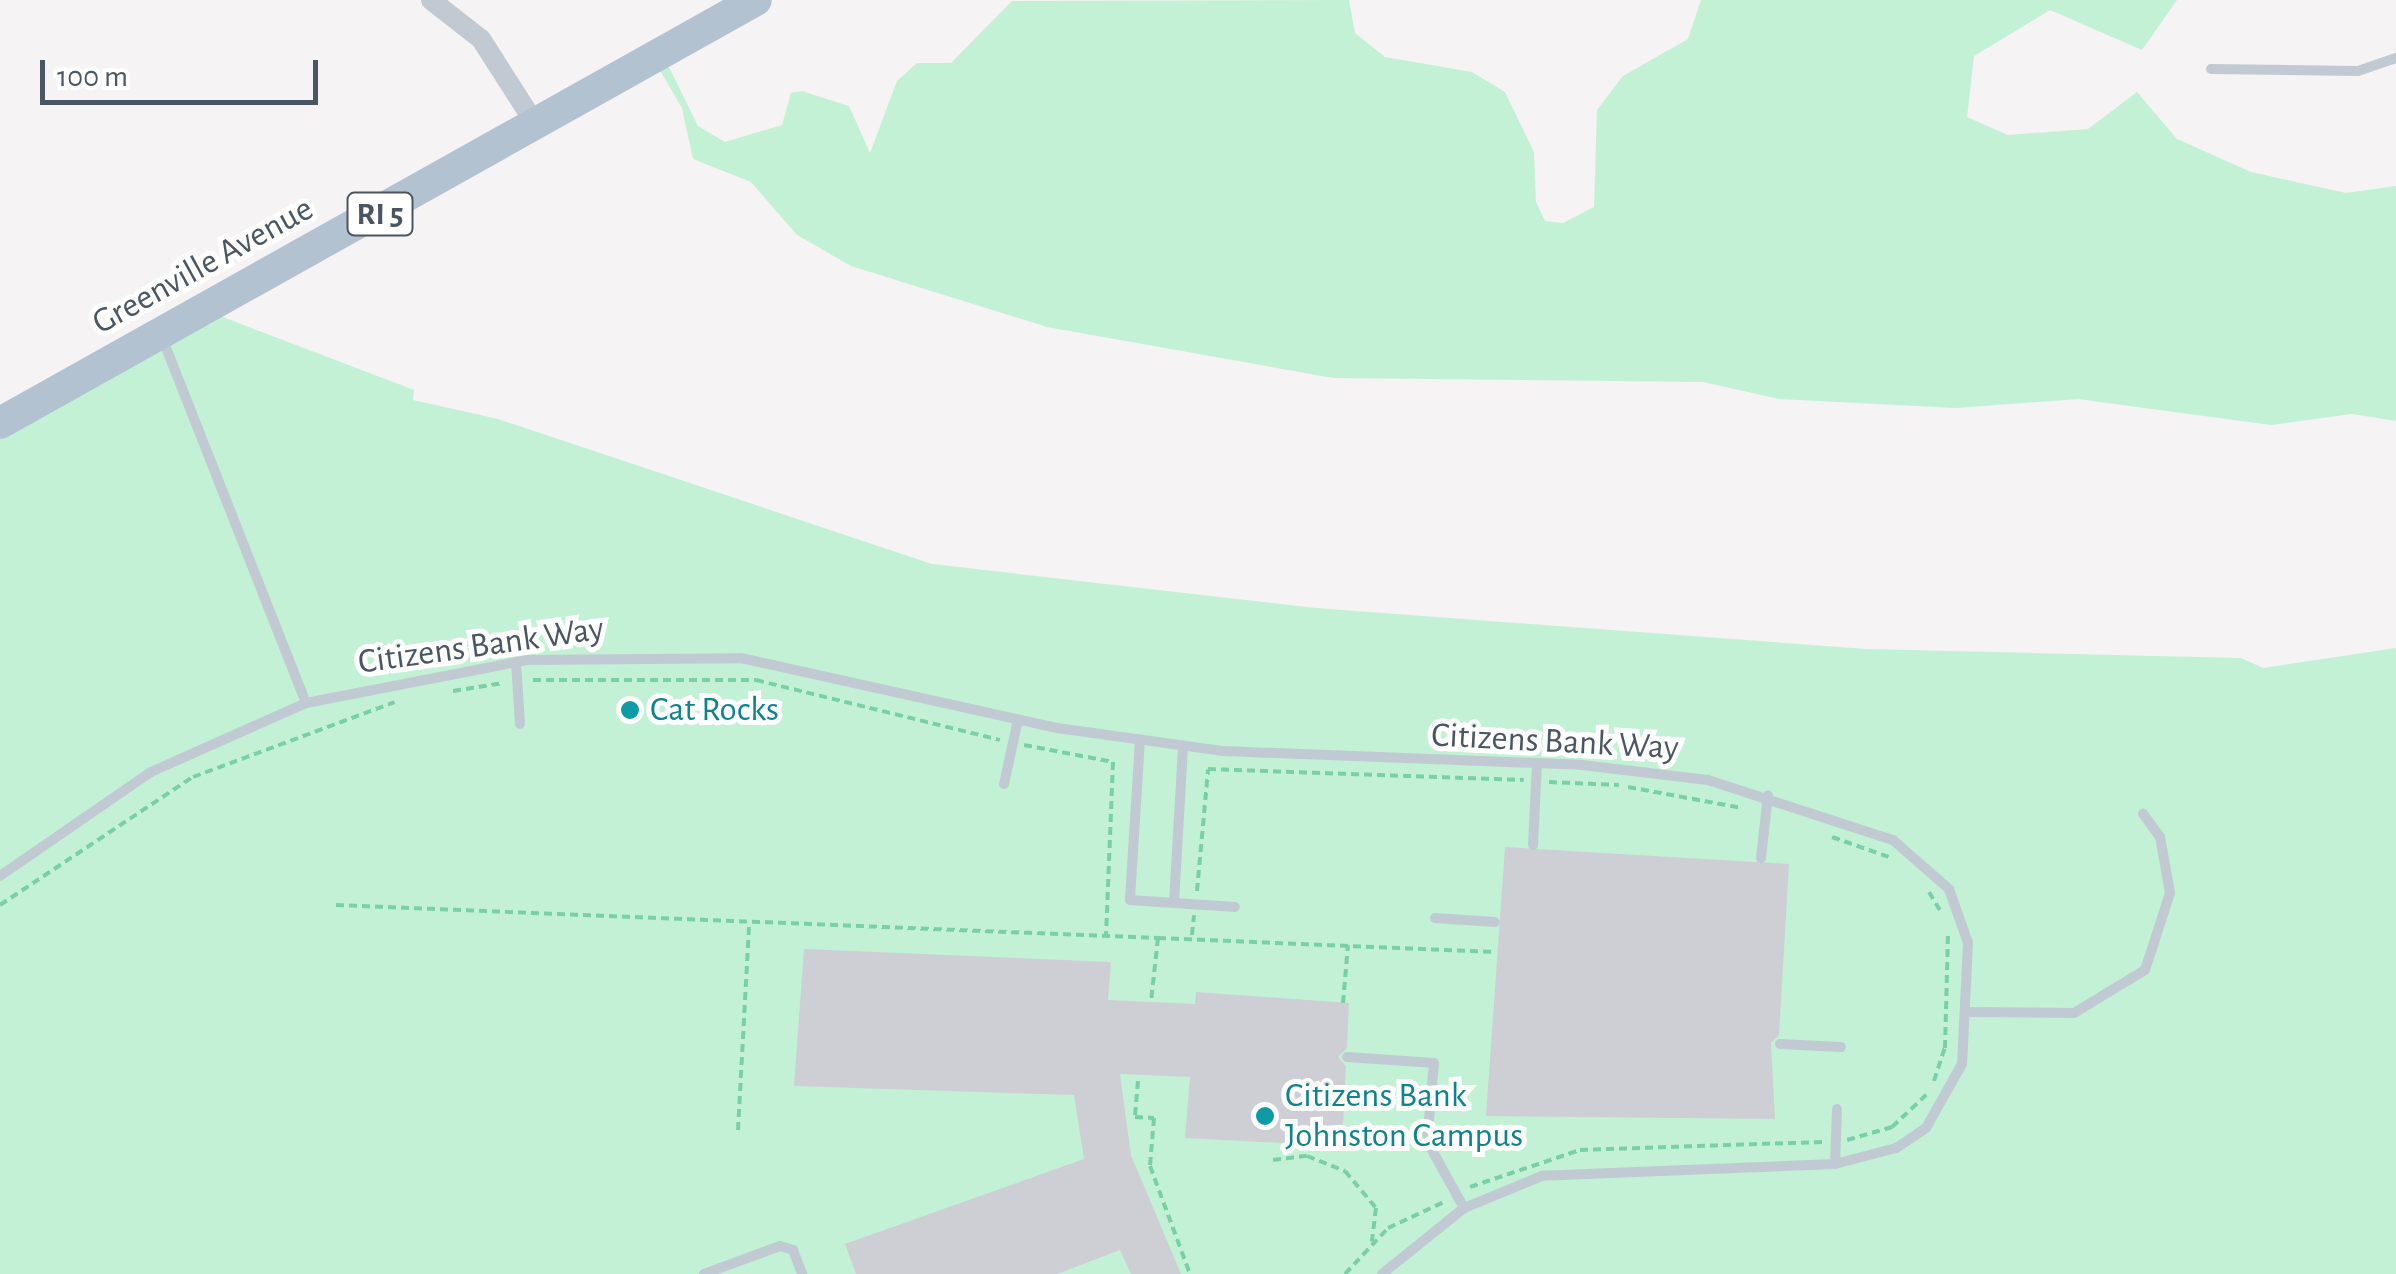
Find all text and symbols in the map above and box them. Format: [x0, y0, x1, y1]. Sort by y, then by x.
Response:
scale bar [45, 40, 322, 102]
text: 100 m [57, 62, 128, 92]
road number: RI 5 [345, 187, 415, 241]
street label: Greenville Avenue [85, 188, 321, 344]
street label: Citizens Bank Way [355, 608, 607, 684]
place label: Cat Rocks [650, 689, 779, 731]
marker: Cat Rocks [619, 699, 641, 721]
street label: Citizens Bank Way [1430, 715, 1680, 769]
place label: Citizens Bank Johnston Campus [1285, 1075, 1523, 1157]
marker: Citizens Bank Johnston Campus [1254, 1105, 1276, 1127]

